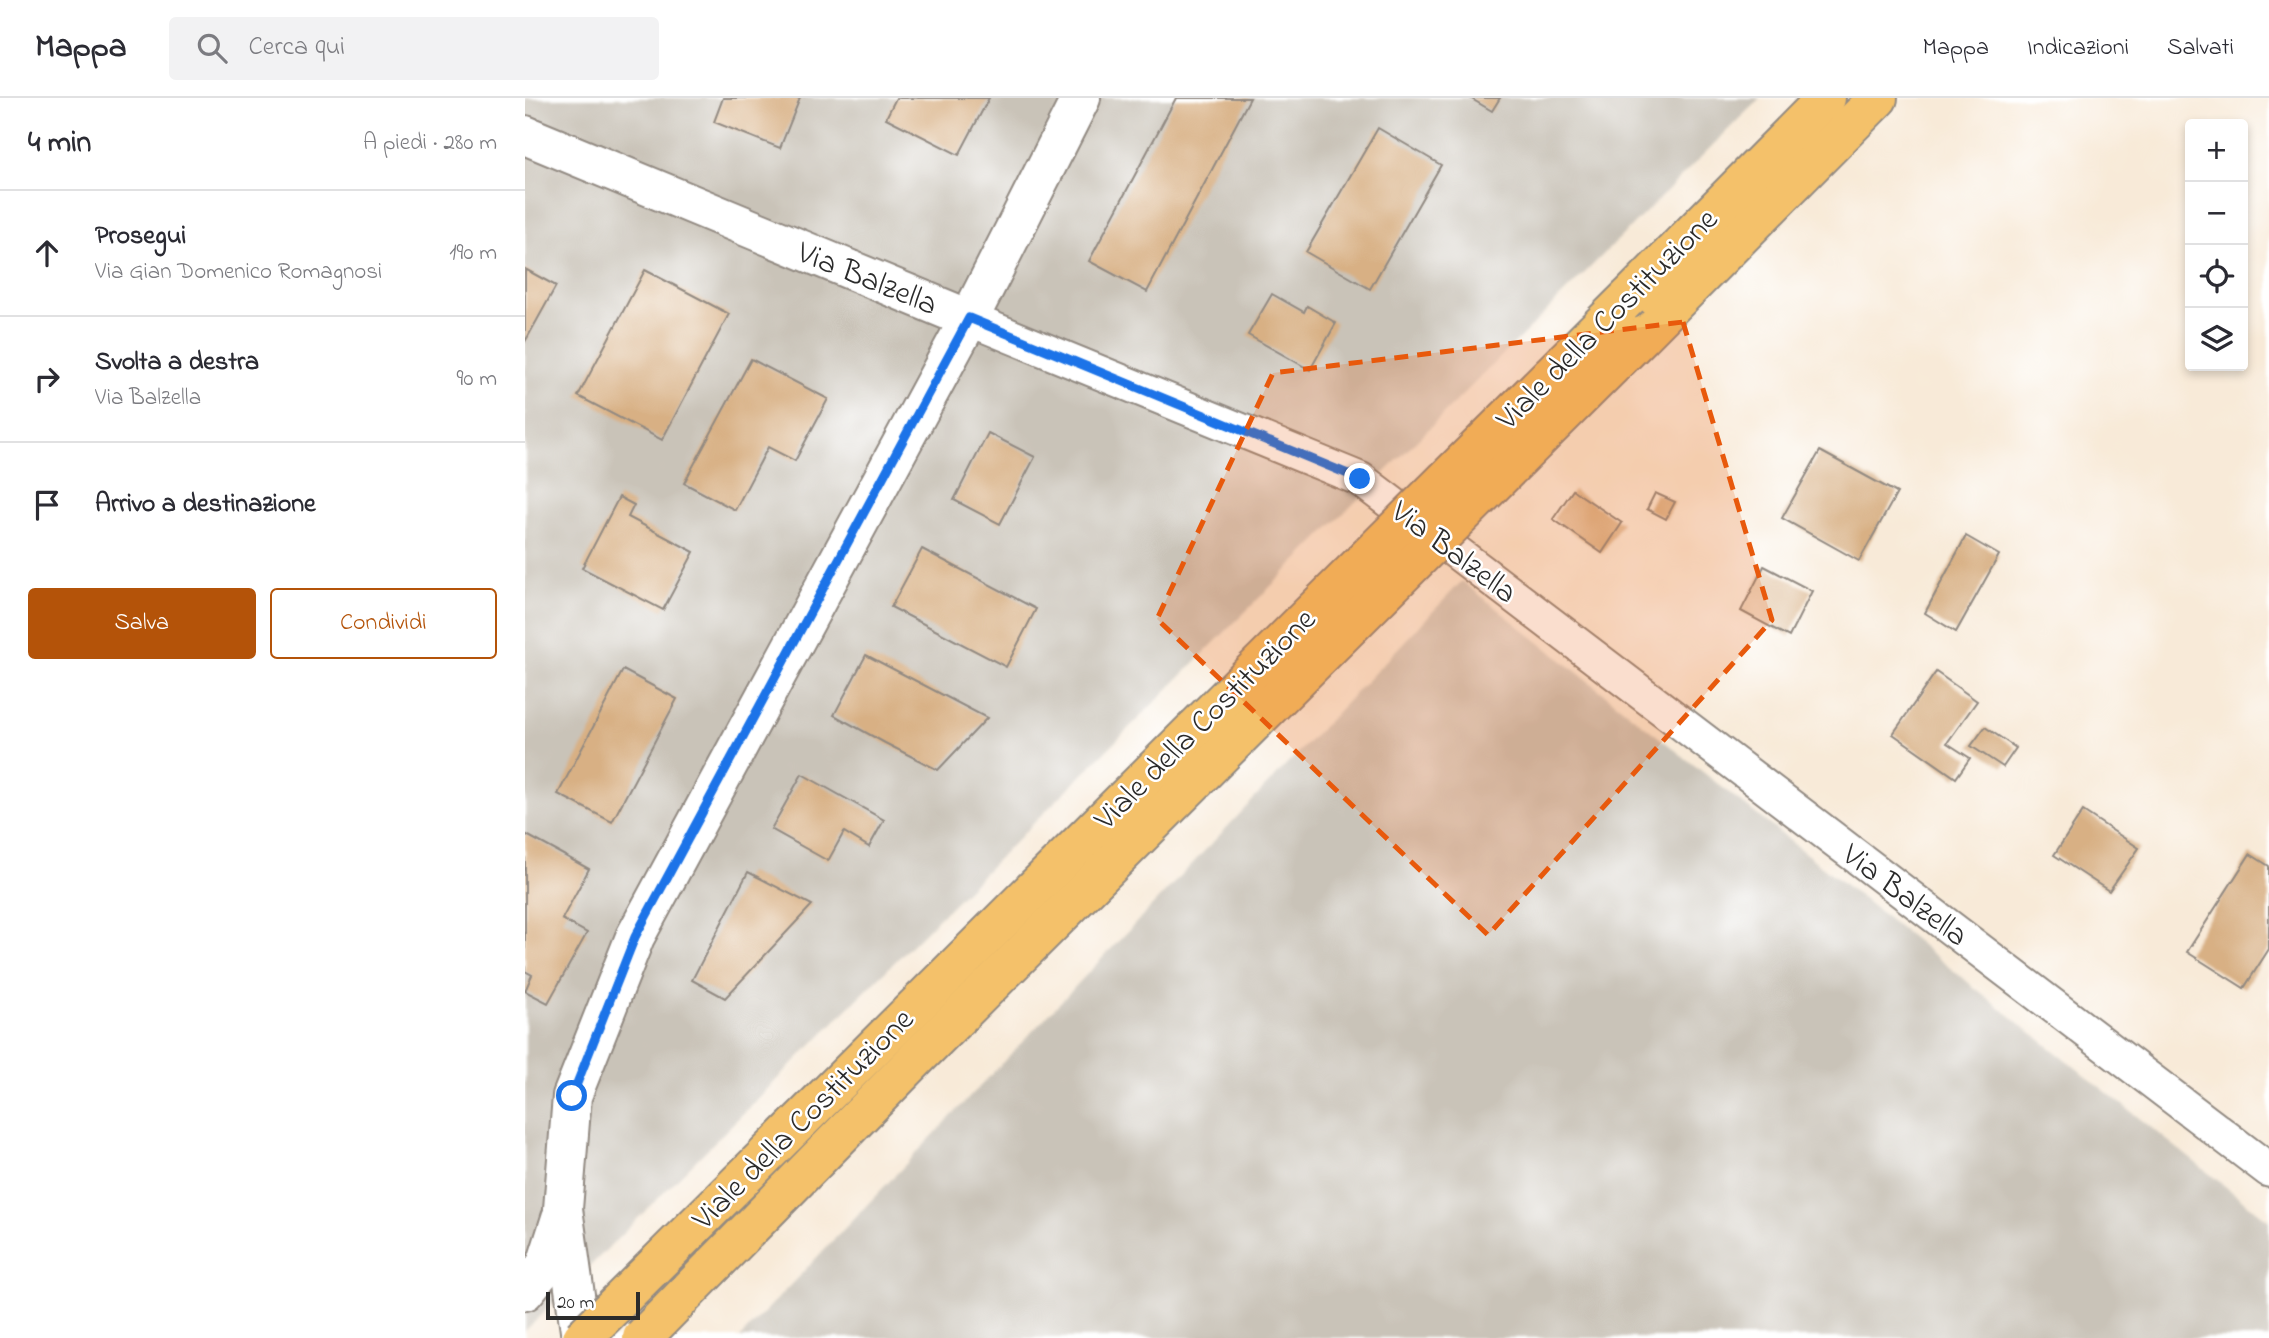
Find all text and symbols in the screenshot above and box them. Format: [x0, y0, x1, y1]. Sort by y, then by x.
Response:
search box [169, 17, 659, 80]
text: Mappa [35, 24, 127, 72]
icon: search [193, 29, 231, 67]
text: Cerca qui [249, 29, 345, 67]
text: Mappa [1922, 31, 1989, 66]
text: Indicazioni [2027, 31, 2129, 66]
text: Salvati [2167, 31, 2234, 66]
map controls [2185, 119, 2248, 371]
button: + [2185, 119, 2248, 182]
text: 4 min [28, 122, 91, 166]
text: A piedi · 280 m [363, 127, 497, 160]
button: − [2185, 182, 2248, 245]
street label: Viale della Costituzione [1486, 198, 1731, 443]
text: Prosegui [95, 218, 186, 256]
street label: Via Balzella [789, 230, 944, 330]
icon: ahead [28, 234, 66, 272]
text: 190 m [449, 237, 497, 270]
button: locate [2185, 245, 2248, 308]
text: Via Gian Domenico Romagnosi [95, 256, 382, 289]
button: layers [2185, 308, 2248, 371]
text: Svolta a destra [95, 344, 259, 382]
icon: right [28, 360, 66, 398]
text: 90 m [457, 363, 497, 396]
text: Via Balzella [95, 382, 201, 415]
route end [1344, 463, 1375, 494]
icon: arrive [28, 486, 66, 524]
text: Arrivo a destinazione [95, 486, 316, 524]
street label: Via Balzella [1379, 490, 1526, 617]
button: Salva [28, 588, 256, 659]
button: Condividi [270, 588, 497, 659]
street label: Viale della Costituzione [1084, 598, 1329, 843]
street label: Via Balzella [1830, 833, 1977, 960]
street label: Viale della Costituzione [682, 998, 927, 1243]
route start [556, 1080, 587, 1111]
scale bar [546, 1289, 641, 1321]
text: 20 m [557, 1290, 594, 1317]

